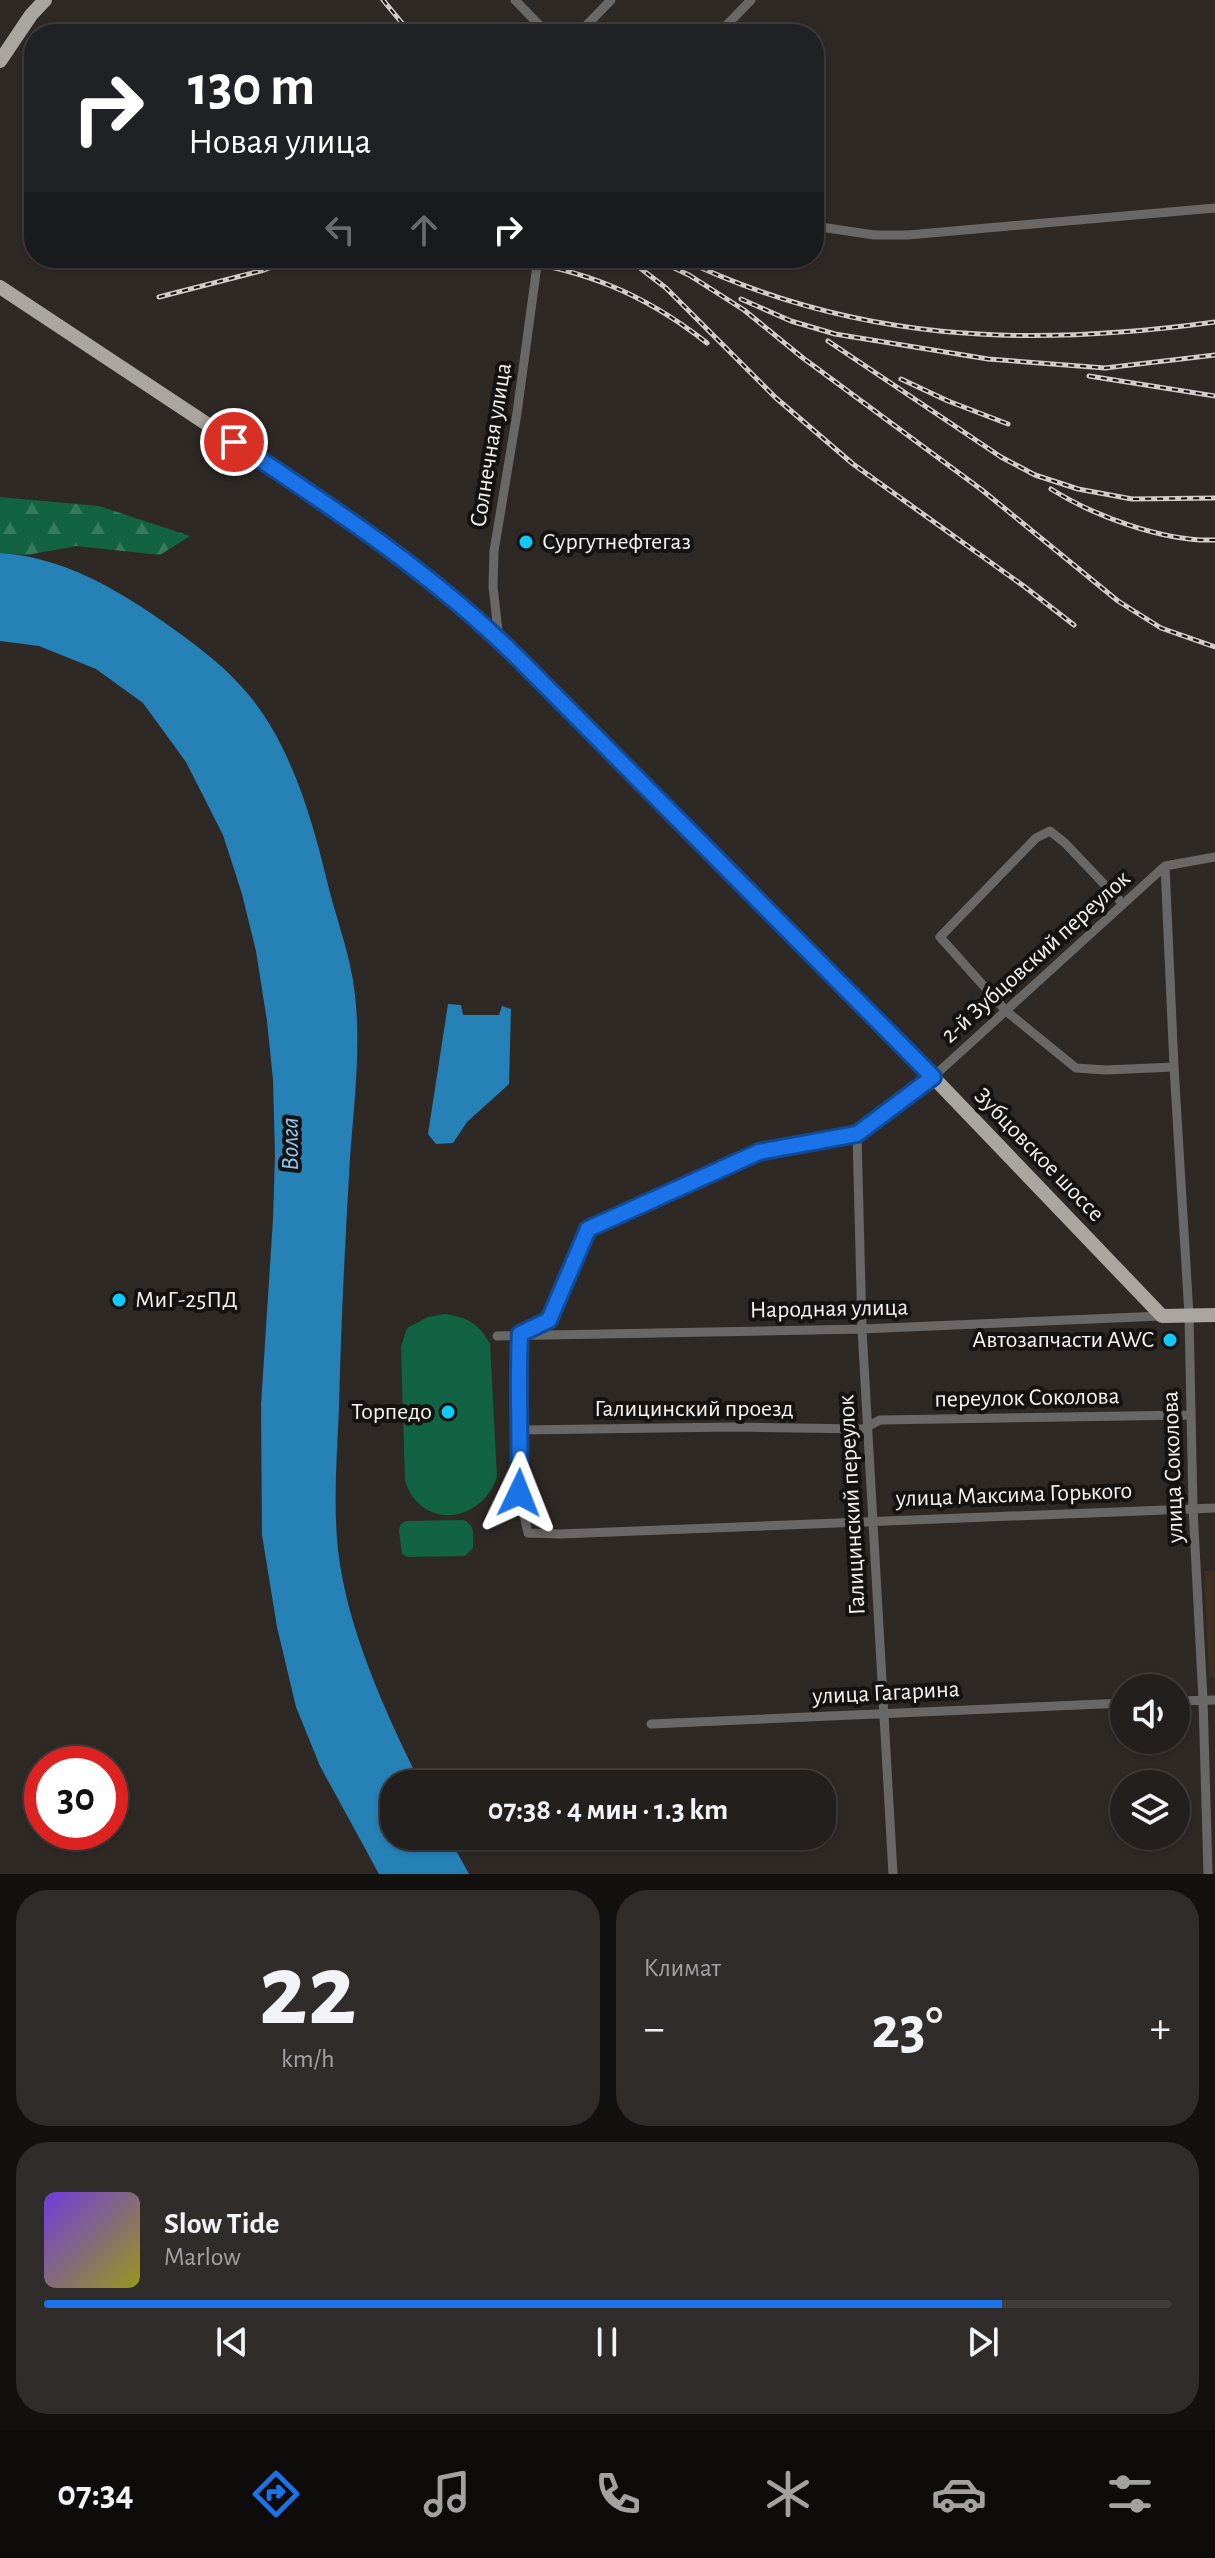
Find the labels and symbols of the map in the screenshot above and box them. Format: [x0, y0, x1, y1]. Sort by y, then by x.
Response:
street label: Солнечная улица [466, 361, 516, 529]
pin [200, 408, 268, 476]
place label: Сургутнефтегаз [542, 530, 691, 554]
marker: Сургутнефтегаз [517, 533, 535, 551]
street label: 2-й Зубцовский переулок [937, 866, 1135, 1048]
street label: Зубцовское шоссе [969, 1084, 1109, 1226]
water label: Волга [277, 1117, 303, 1171]
place label: МиГ-25ПД [135, 1288, 238, 1312]
marker: МиГ-25ПД [110, 1291, 128, 1309]
street label: Народная улица [749, 1296, 909, 1322]
place label: Автозапчасти AWC [972, 1328, 1154, 1352]
marker: Автозапчасти AWC [1161, 1331, 1179, 1349]
street label: переулок Соколова [934, 1384, 1120, 1412]
street label: улица Соколова [1158, 1391, 1188, 1544]
street label: Галицинский переулок [834, 1394, 870, 1616]
street label: Галицинский проезд [594, 1397, 794, 1421]
place label: Торпедо [351, 1400, 432, 1424]
marker: Торпедо [439, 1403, 457, 1421]
position arrow [477, 1451, 561, 1535]
street label: улица Максима Горького [894, 1479, 1133, 1511]
street label: улица Гагарина [811, 1677, 960, 1709]
speed limit sign: 30 [24, 1746, 128, 1850]

